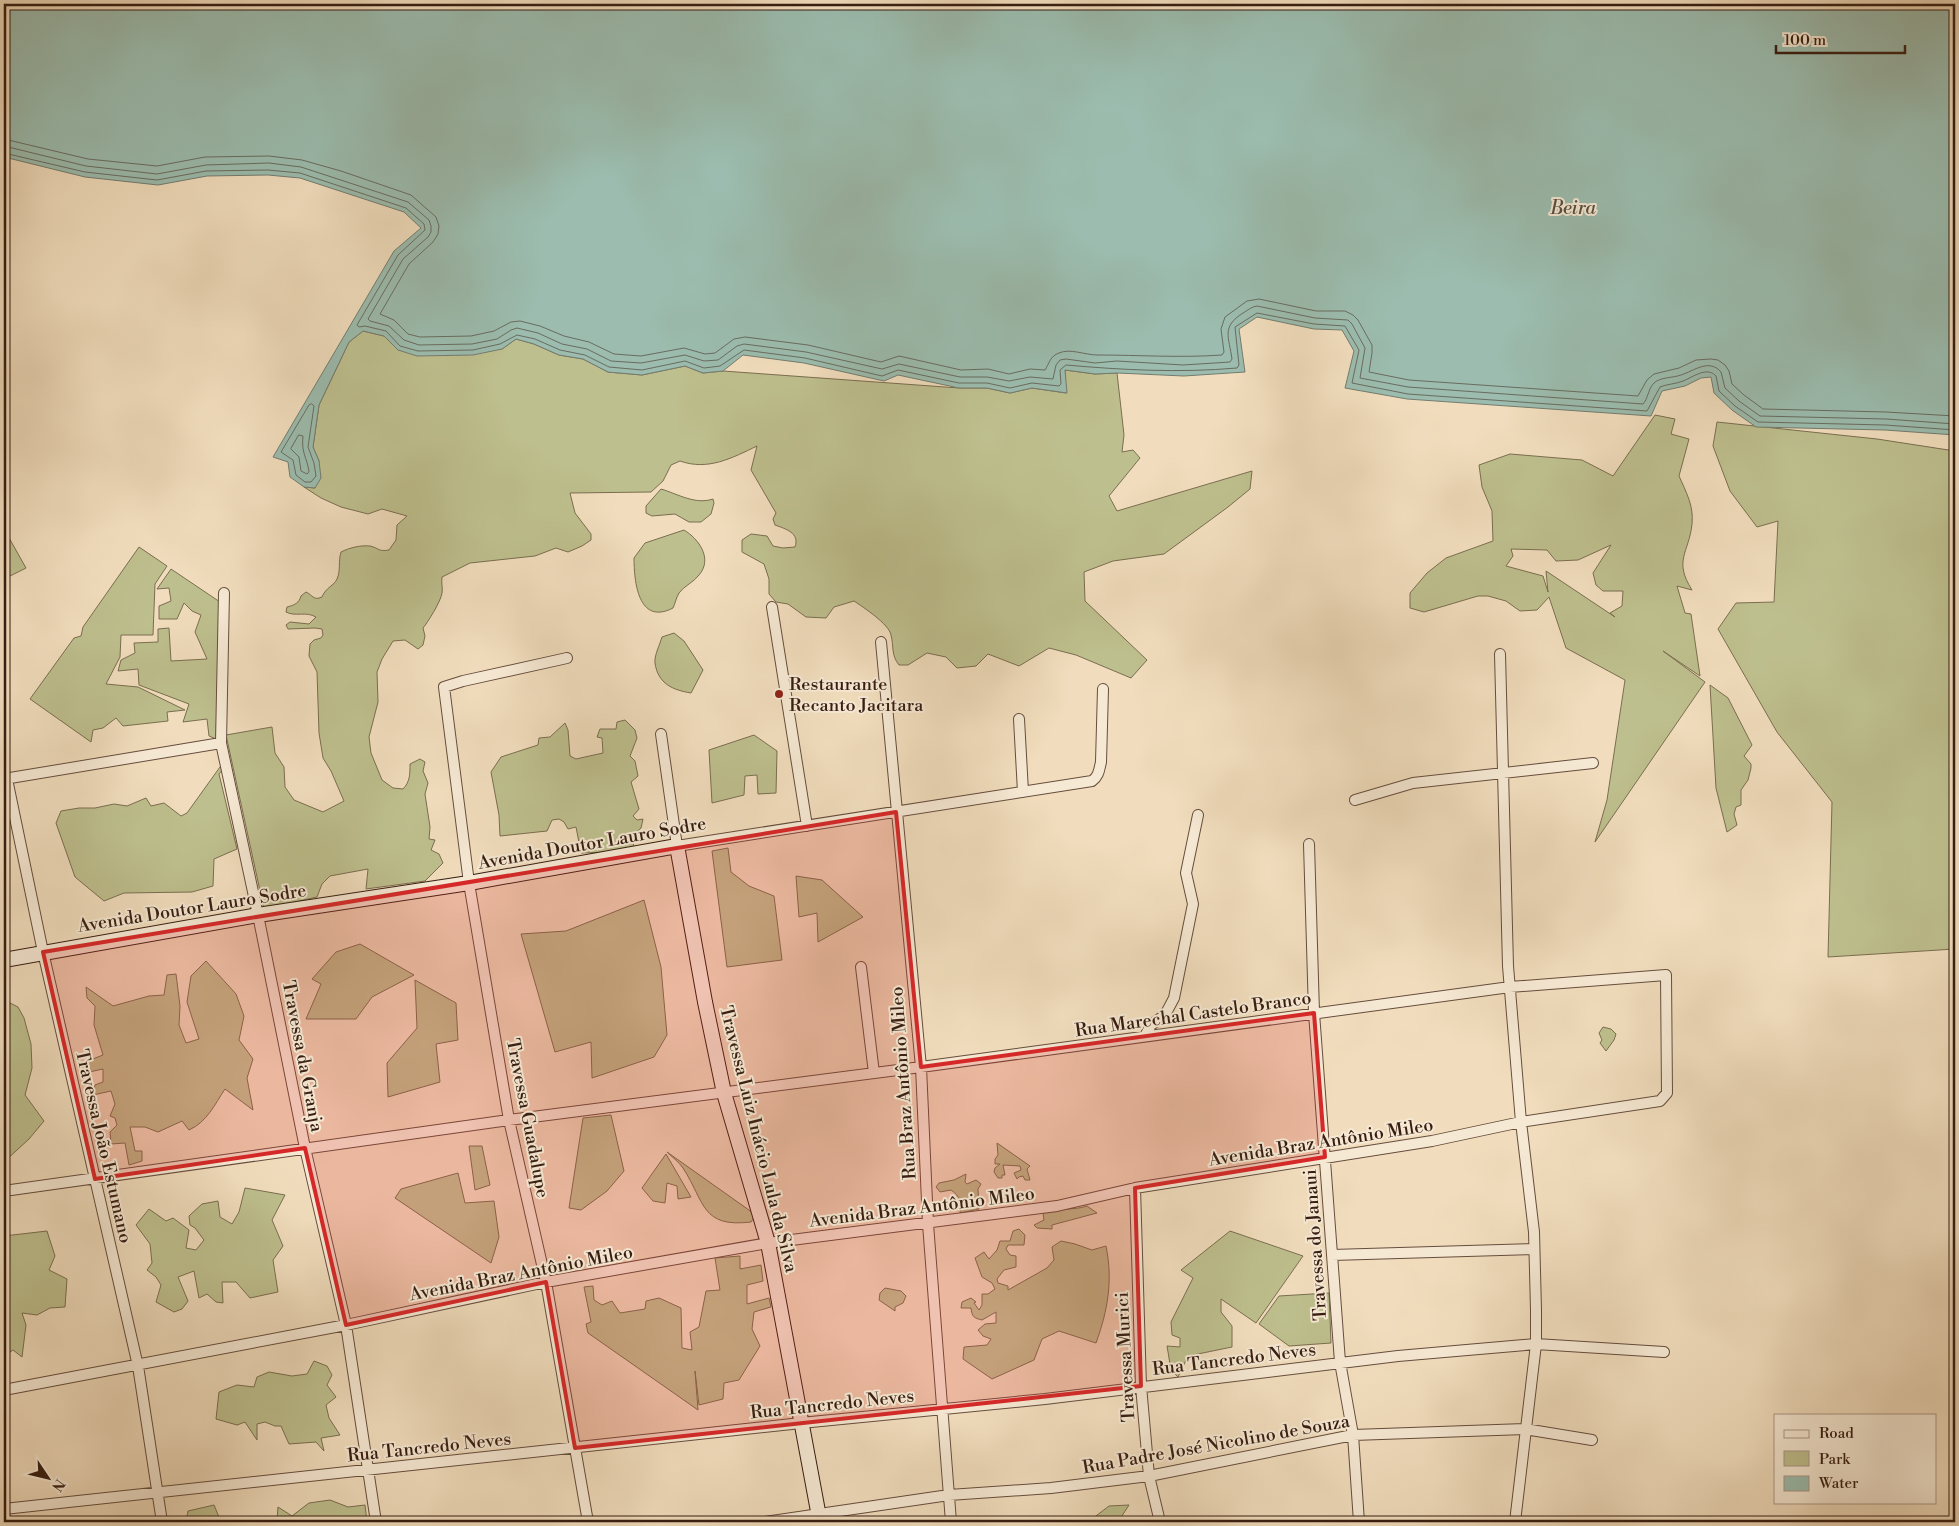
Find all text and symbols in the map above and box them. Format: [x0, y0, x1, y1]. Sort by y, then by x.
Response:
scale bar [1776, 22, 1905, 54]
text: 100 m [1784, 31, 1826, 50]
water label: Beira [1549, 196, 1596, 220]
place label: Restaurante Recanto Jacitara [789, 673, 924, 717]
marker: Restaurante Recanto Jacitara [773, 688, 785, 700]
street label: Avenida Doutor Lauro Sodre [475, 812, 708, 875]
street label: Avenida Doutor Lauro Sodre [75, 879, 308, 938]
street label: Travessa da Granja [277, 978, 329, 1135]
street label: Rua Braz Antônio Mileo [885, 986, 922, 1180]
street label: Rua Marechal Castelo Branco [1073, 987, 1313, 1042]
street label: Travessa Luiz Inácio Lula da Silva [714, 1003, 803, 1276]
street label: Travessa Guadalupe [501, 1036, 554, 1200]
street label: Travessa João Estumano [70, 1047, 137, 1245]
street label: Avenida Braz Antônio Mileo [1206, 1113, 1435, 1172]
street label: Travessa do Janaui [1299, 1168, 1332, 1321]
street label: Avenida Braz Antônio Mileo [807, 1182, 1036, 1233]
street label: Avenida Braz Antônio Mileo [407, 1241, 635, 1307]
street label: Travessa Murici [1111, 1291, 1140, 1423]
street label: Rua Tancredo Neves [1151, 1338, 1317, 1381]
street label: Rua Tancredo Neves [749, 1384, 915, 1425]
street label: Rua Padre José Nicolino de Souza [1081, 1409, 1352, 1479]
legend [1774, 1414, 1936, 1504]
text: Road [1819, 1424, 1854, 1443]
street label: Rua Tancredo Neves [346, 1427, 512, 1468]
text: Park [1819, 1450, 1851, 1469]
north arrow [22, 1454, 72, 1504]
text: Water [1818, 1474, 1859, 1493]
text: N [47, 1475, 68, 1495]

